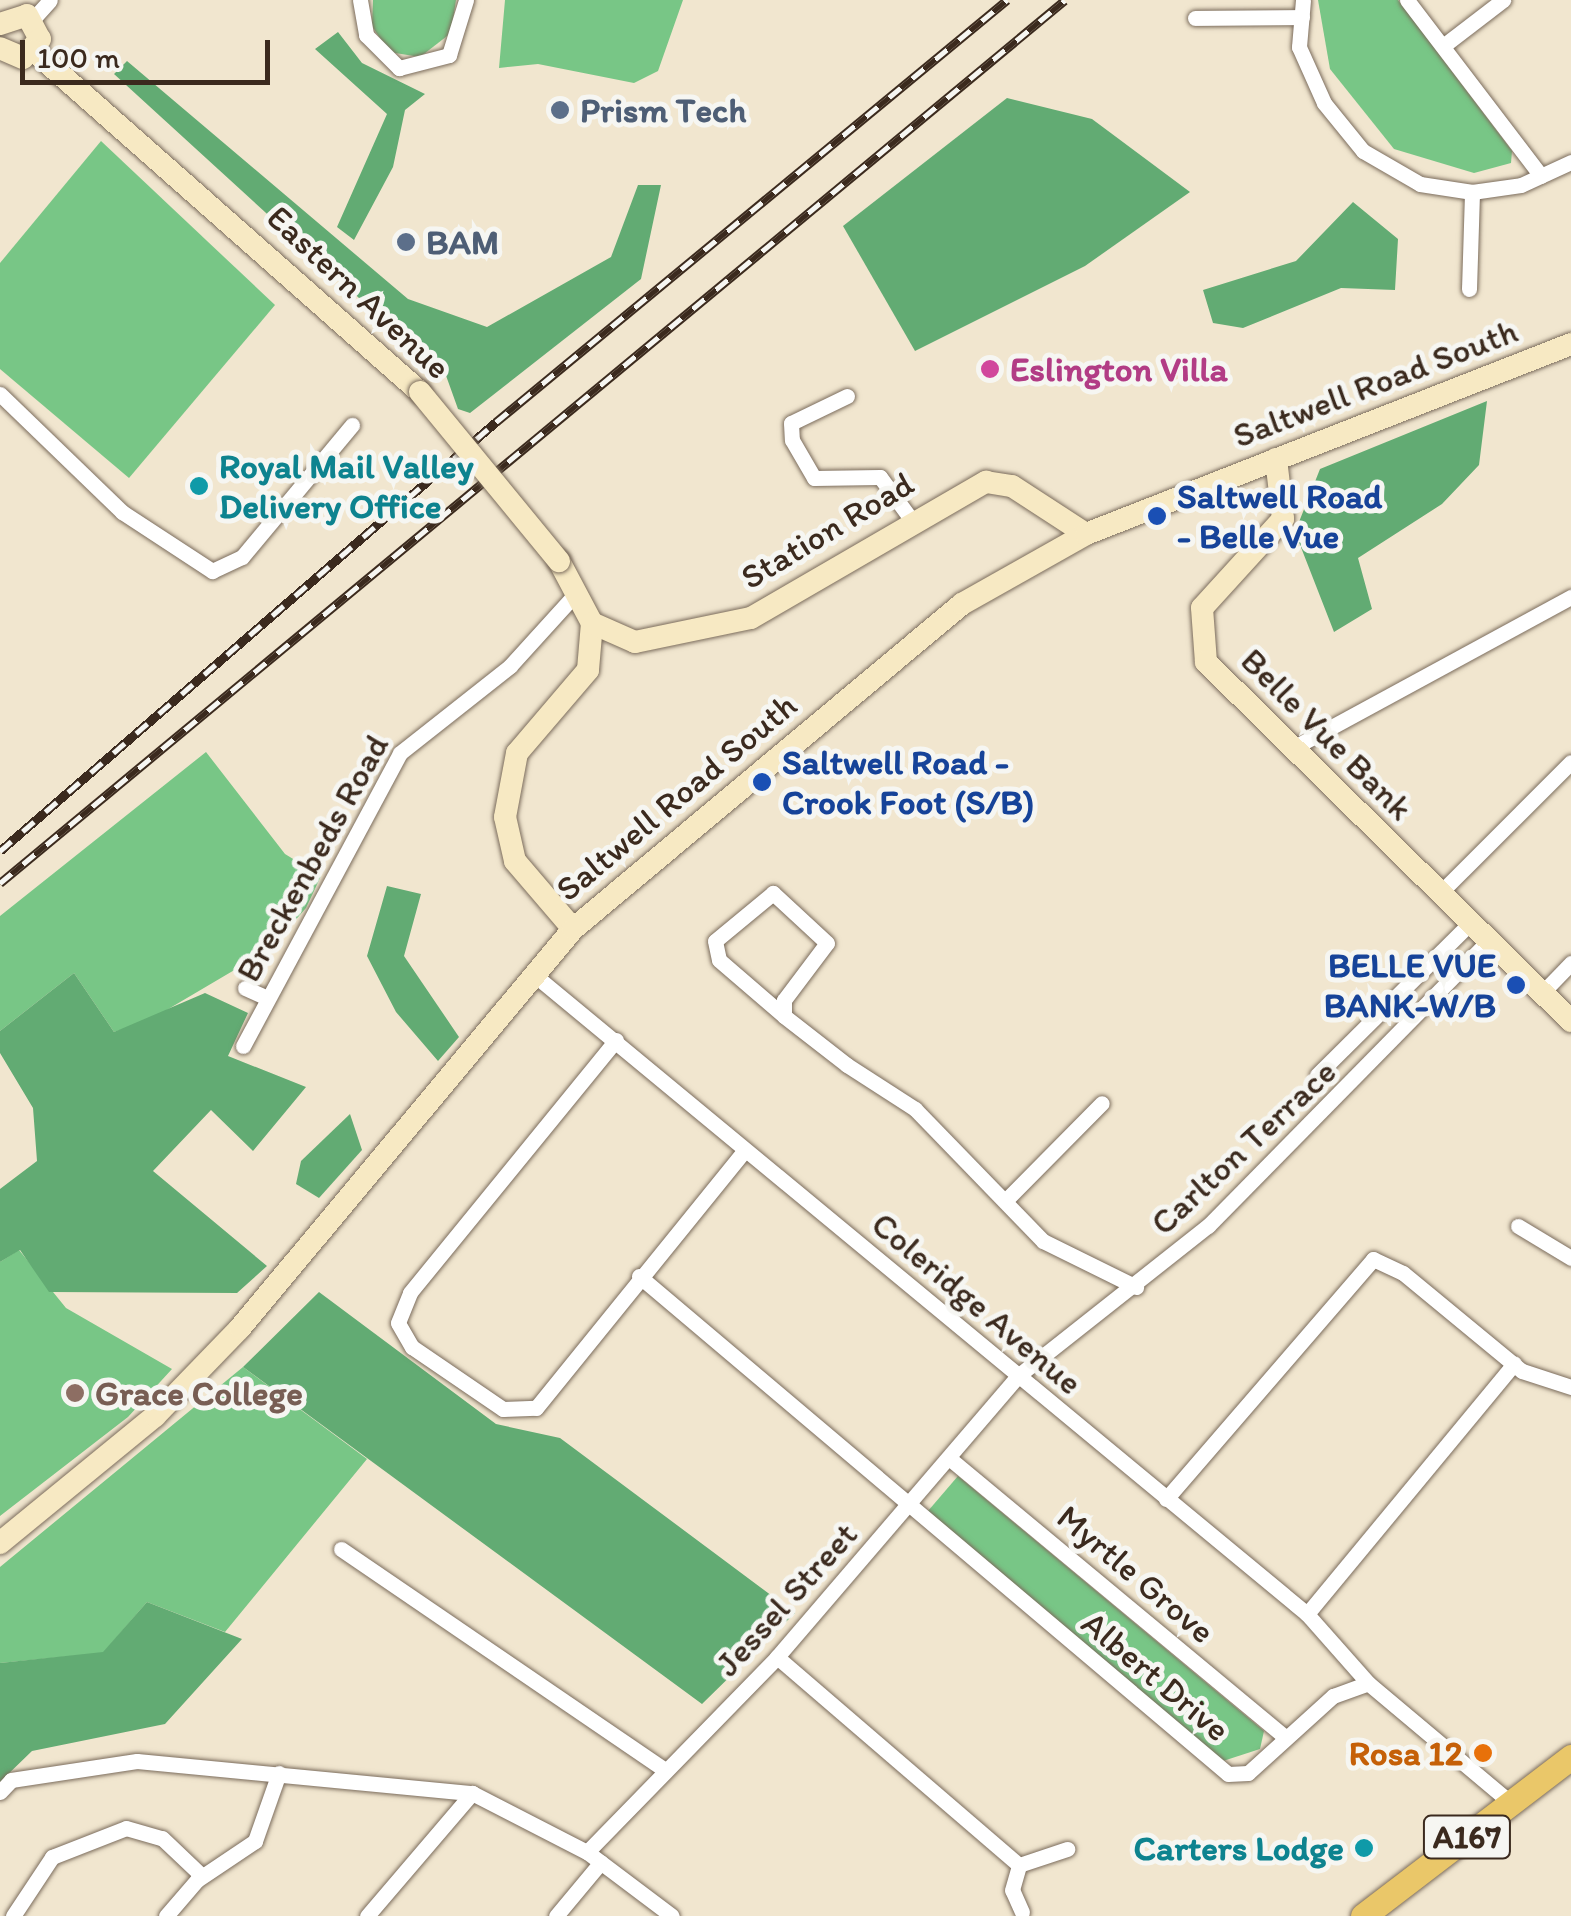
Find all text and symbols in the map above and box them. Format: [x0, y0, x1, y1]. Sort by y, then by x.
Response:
scale bar [25, 20, 275, 82]
text: 100 m [37, 39, 120, 76]
place label: Prism Tech [580, 89, 743, 131]
marker: Prism Tech [549, 99, 571, 121]
street label: Eastern Avenue [259, 197, 459, 387]
place label: BAM [426, 221, 499, 263]
marker: BAM [395, 231, 417, 253]
street label: Saltwell Road South [1227, 310, 1523, 456]
place label: Eslington Villa [1010, 348, 1227, 390]
marker: Eslington Villa [979, 358, 1001, 380]
place label: Royal Mail Valley Delivery Office [219, 445, 472, 527]
street label: Station Road [733, 462, 921, 598]
marker: Royal Mail Valley Delivery Office [188, 475, 210, 497]
place label: Saltwell Road - Belle Vue [1177, 475, 1381, 557]
marker: Saltwell Road - Belle Vue [1146, 505, 1168, 527]
street label: Belle Vue Bank [1232, 639, 1422, 829]
street label: Saltwell Road South [548, 684, 804, 910]
street label: Breckenbeds Road [227, 727, 397, 989]
place label: Saltwell Road - Crook Foot (S/B) [782, 741, 1033, 823]
marker: Saltwell Road - Crook Foot (S/B) [751, 771, 773, 793]
place label: BELLE VUE BANK-W/B [1324, 944, 1496, 1026]
marker: BELLE VUE BANK-W/B [1505, 974, 1527, 996]
street label: Carlton Terrace [1143, 1052, 1343, 1242]
street label: Coleridge Avenue [864, 1203, 1090, 1403]
place label: Grace College [95, 1372, 303, 1414]
marker: Grace College [64, 1382, 86, 1404]
street label: Myrtle Grove [1048, 1496, 1224, 1652]
street label: Jessel Street [706, 1514, 866, 1684]
street label: Albert Drive [1073, 1602, 1239, 1750]
place label: Rosa 12 [1349, 1732, 1463, 1774]
marker: Rosa 12 [1472, 1742, 1494, 1764]
road number: A167 [1422, 1810, 1512, 1864]
place label: Carters Lodge [1133, 1827, 1344, 1869]
marker: Carters Lodge [1353, 1837, 1375, 1859]

